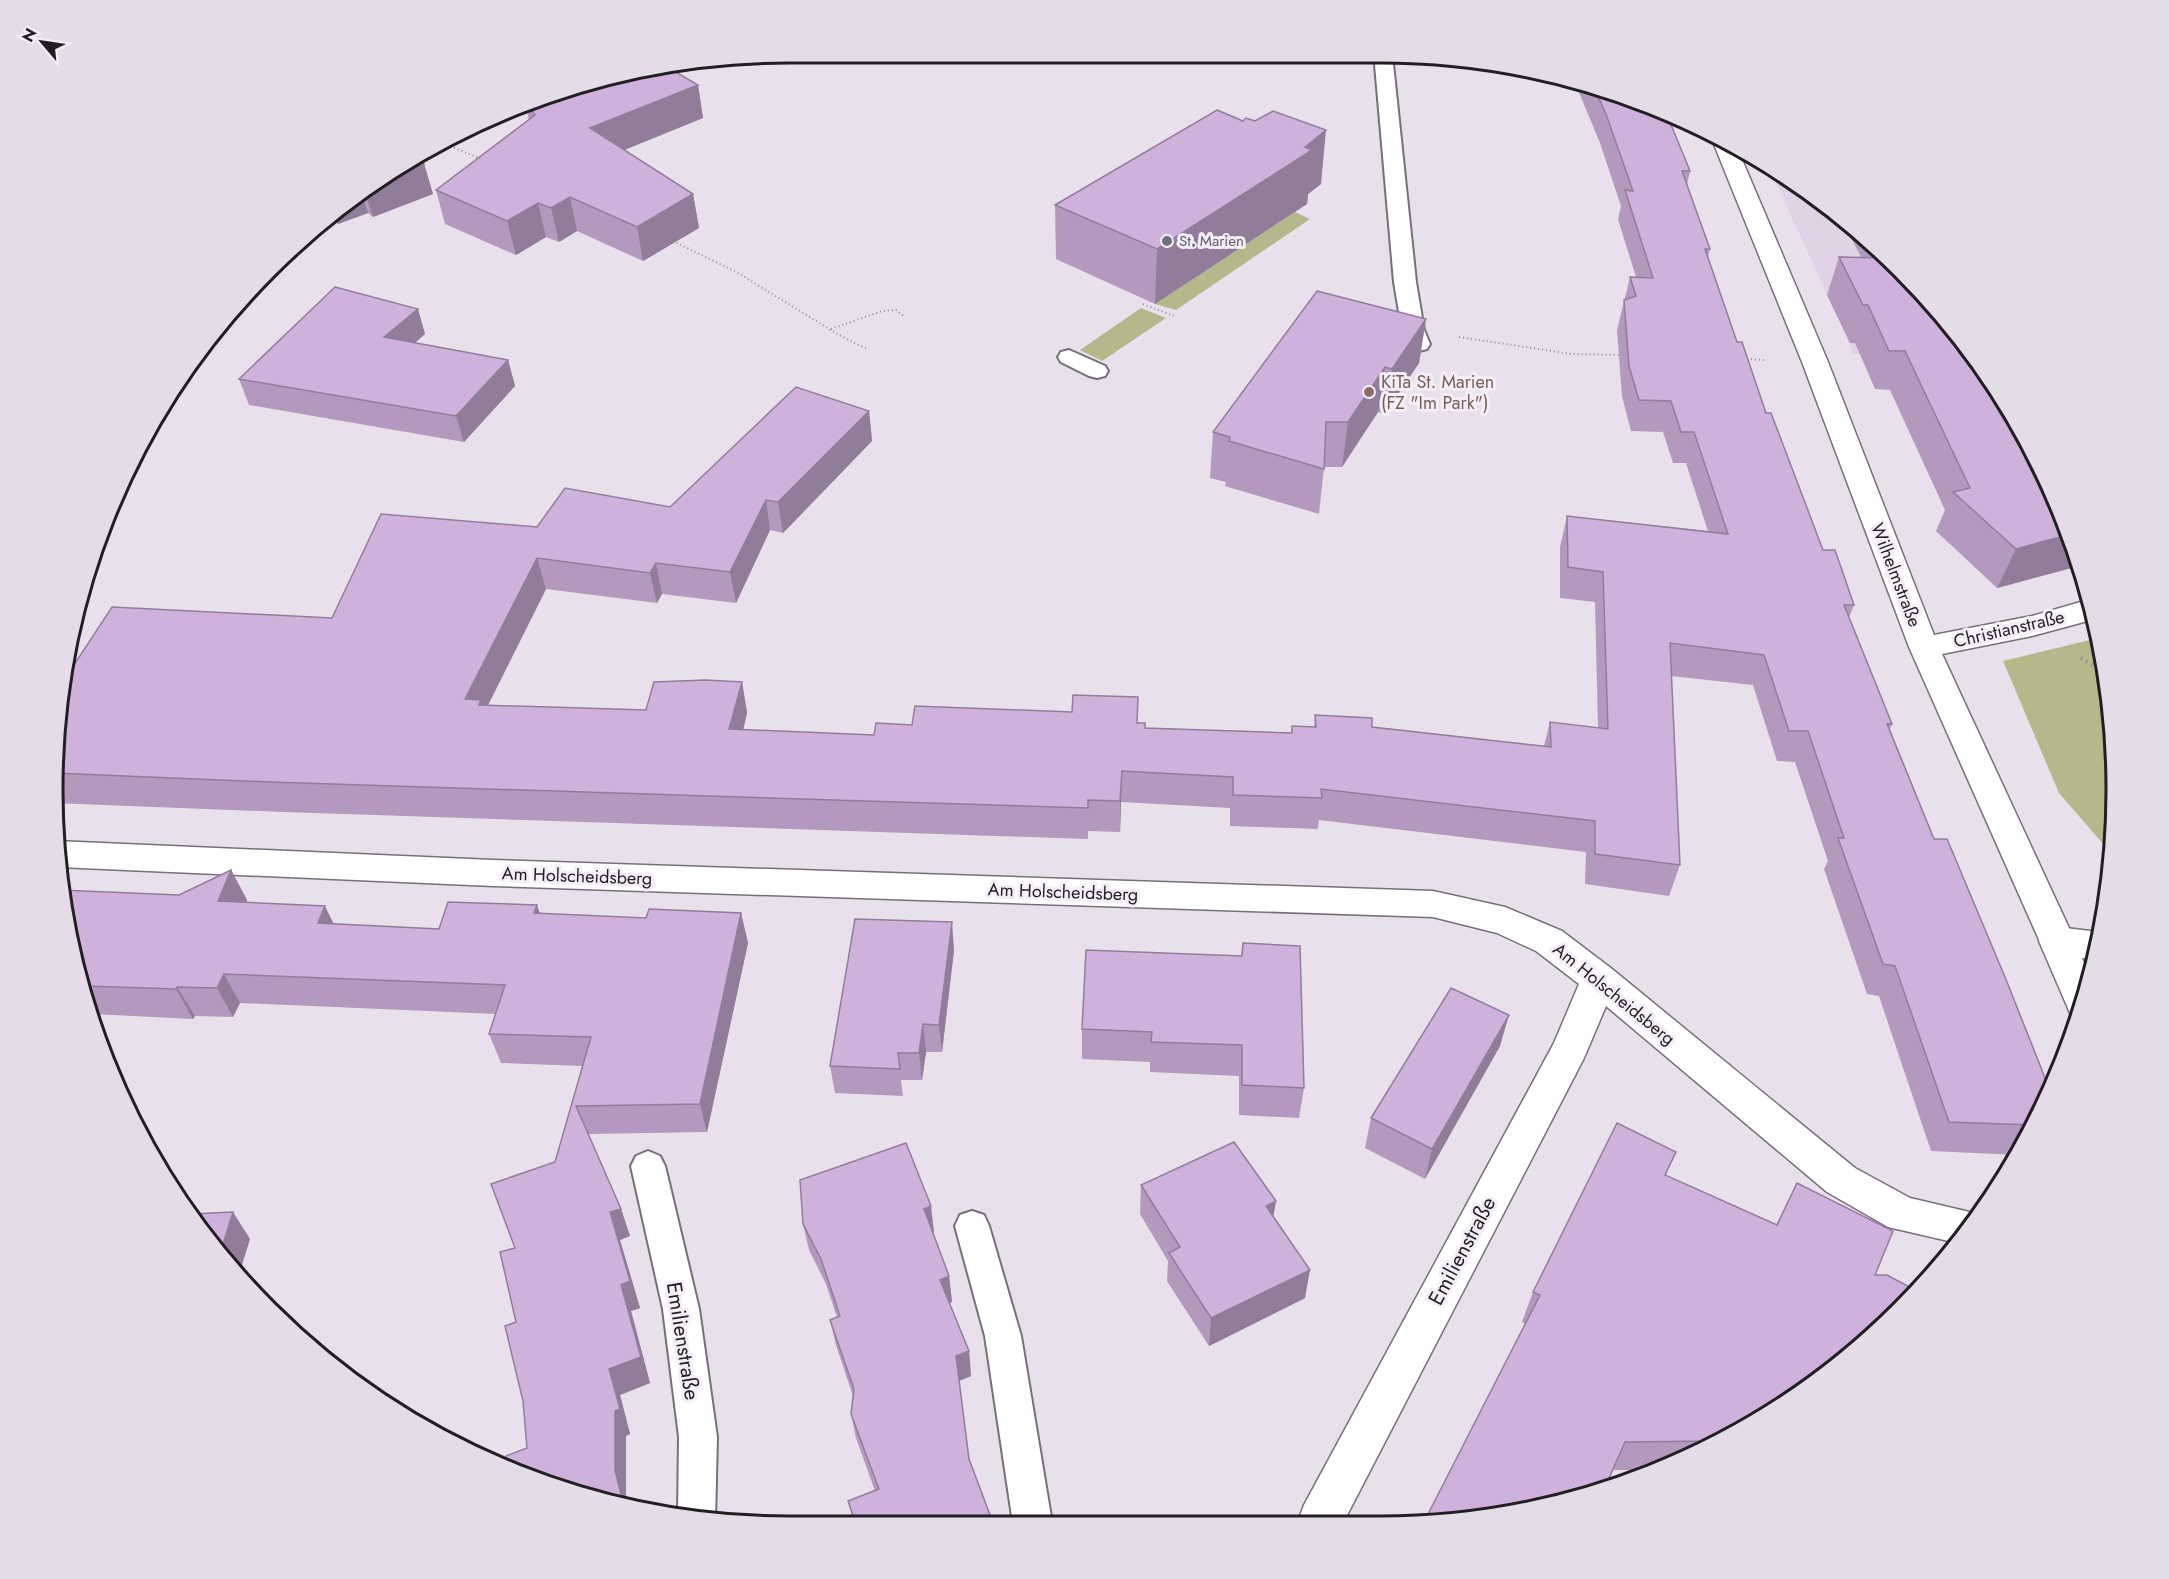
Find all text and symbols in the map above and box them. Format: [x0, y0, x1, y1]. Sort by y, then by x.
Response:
north arrow [12, 12, 72, 72]
text: N [16, 24, 42, 46]
place label: St. Marien [1179, 230, 1244, 252]
marker: St. Marien [1160, 234, 1174, 248]
place label: KiTa St. Marien (FZ "Im Park") [1381, 369, 1494, 416]
marker: KiTa St. Marien (FZ "Im Park") [1362, 385, 1376, 399]
street label: Wilhelmstraße [1864, 519, 1928, 631]
street label: Christianstraße [1951, 604, 2067, 654]
street label: Am Holscheidsberg [501, 860, 653, 892]
street label: Am Holscheidsberg [987, 876, 1139, 908]
street label: Am Holscheidsberg [1547, 937, 1681, 1051]
street label: Emilienstraße [1421, 1191, 1503, 1311]
street label: Emilienstraße [659, 1280, 707, 1402]

